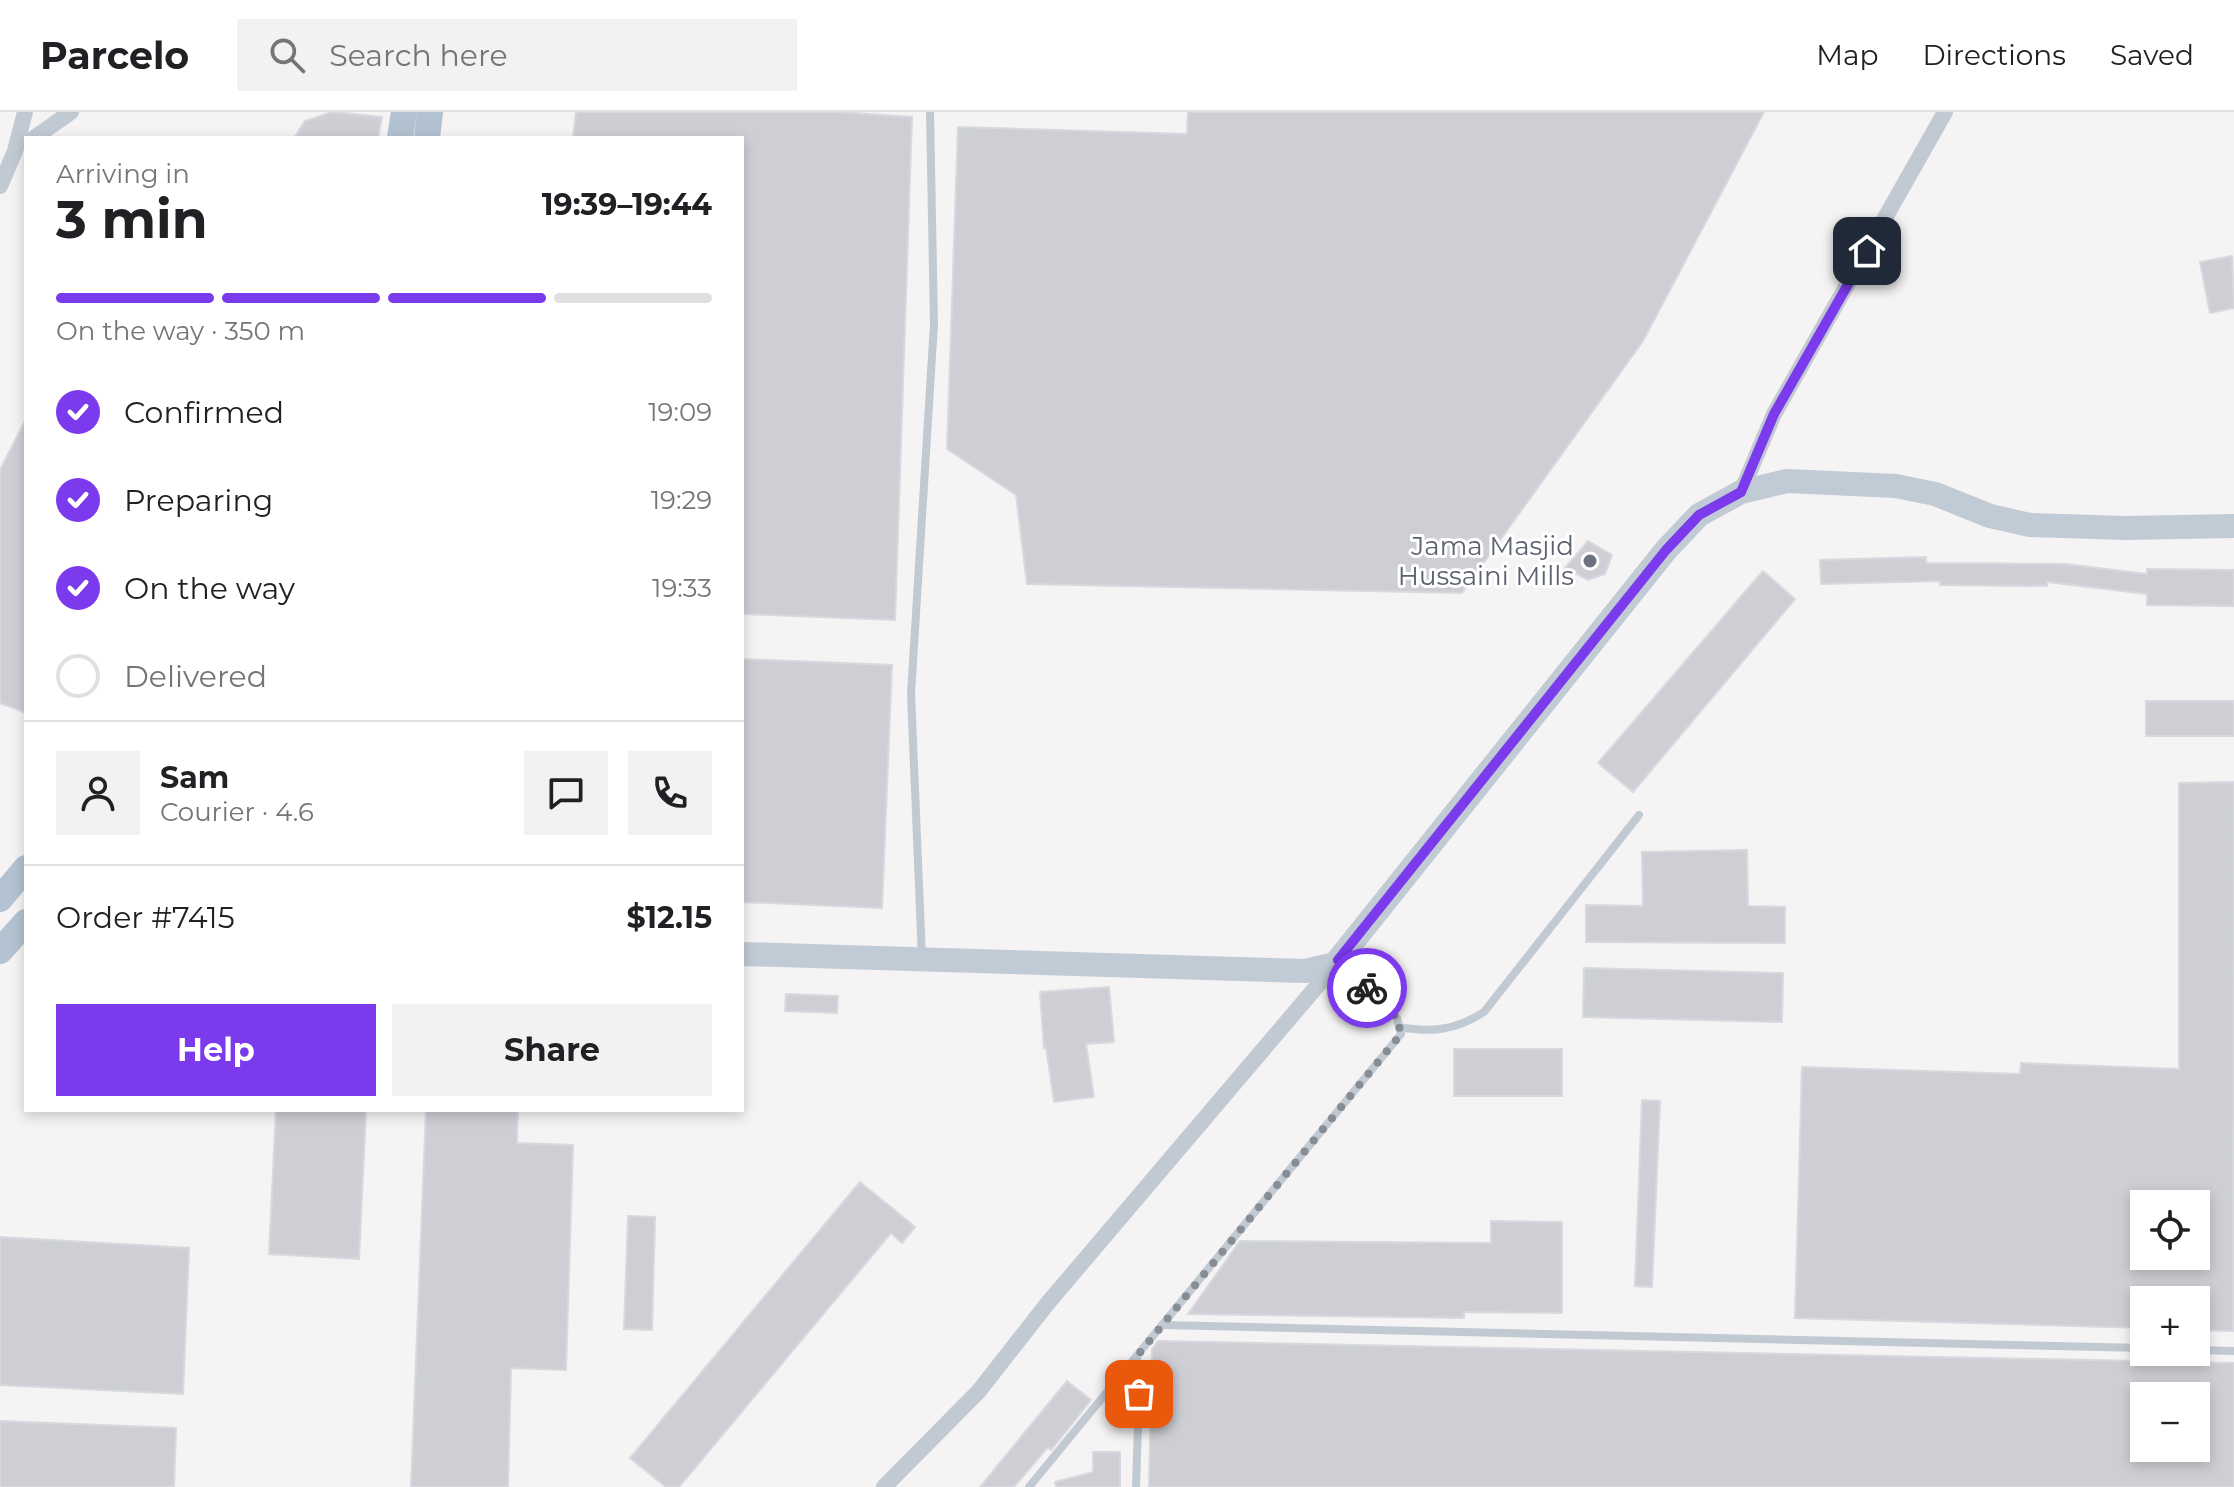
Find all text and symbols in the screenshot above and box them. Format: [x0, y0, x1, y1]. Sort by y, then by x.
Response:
search box [237, 19, 797, 91]
text: Parcelo [40, 32, 189, 79]
icon: search [265, 33, 309, 77]
text: Search here [329, 37, 508, 74]
text: Map [1816, 38, 1878, 72]
text: Directions [1922, 38, 2066, 72]
text: Saved [2110, 38, 2194, 72]
text: Arriving in [56, 158, 190, 190]
text: 19:39–19:44 [542, 186, 712, 223]
text: 3 min [56, 188, 208, 251]
pin [1833, 217, 1901, 285]
icon: home [1845, 229, 1889, 273]
text: On the way · 350 m [56, 315, 305, 347]
icon: check [56, 390, 100, 434]
text: Confirmed [124, 394, 284, 431]
text: 19:09 [648, 396, 712, 428]
icon: check [56, 478, 100, 522]
text: Preparing [124, 482, 273, 519]
text: 19:29 [651, 484, 712, 516]
place label: Jama Masjid Hussaini Mills [1398, 530, 1574, 592]
marker: Jama Masjid Hussaini Mills [1581, 552, 1599, 570]
icon: check [56, 566, 100, 610]
text: On the way [124, 570, 295, 607]
text: 19:33 [652, 572, 712, 604]
text: Delivered [124, 658, 267, 695]
button: person [56, 751, 140, 835]
button: chat [524, 751, 608, 835]
button: phone [628, 751, 712, 835]
text: Sam [160, 759, 229, 796]
text: Courier · 4.6 [160, 796, 314, 828]
text: Order #7415 [56, 899, 235, 936]
text: $12.15 [626, 899, 712, 936]
courier [1327, 948, 1407, 1028]
icon: bike [1345, 966, 1389, 1010]
button: Help [56, 1004, 376, 1096]
button: Share [392, 1004, 712, 1096]
map controls [2130, 1190, 2210, 1462]
button: locate [2130, 1190, 2210, 1270]
button: + [2130, 1286, 2210, 1366]
pin [1105, 1360, 1173, 1428]
icon: bag [1117, 1372, 1161, 1416]
button: − [2130, 1382, 2210, 1462]

